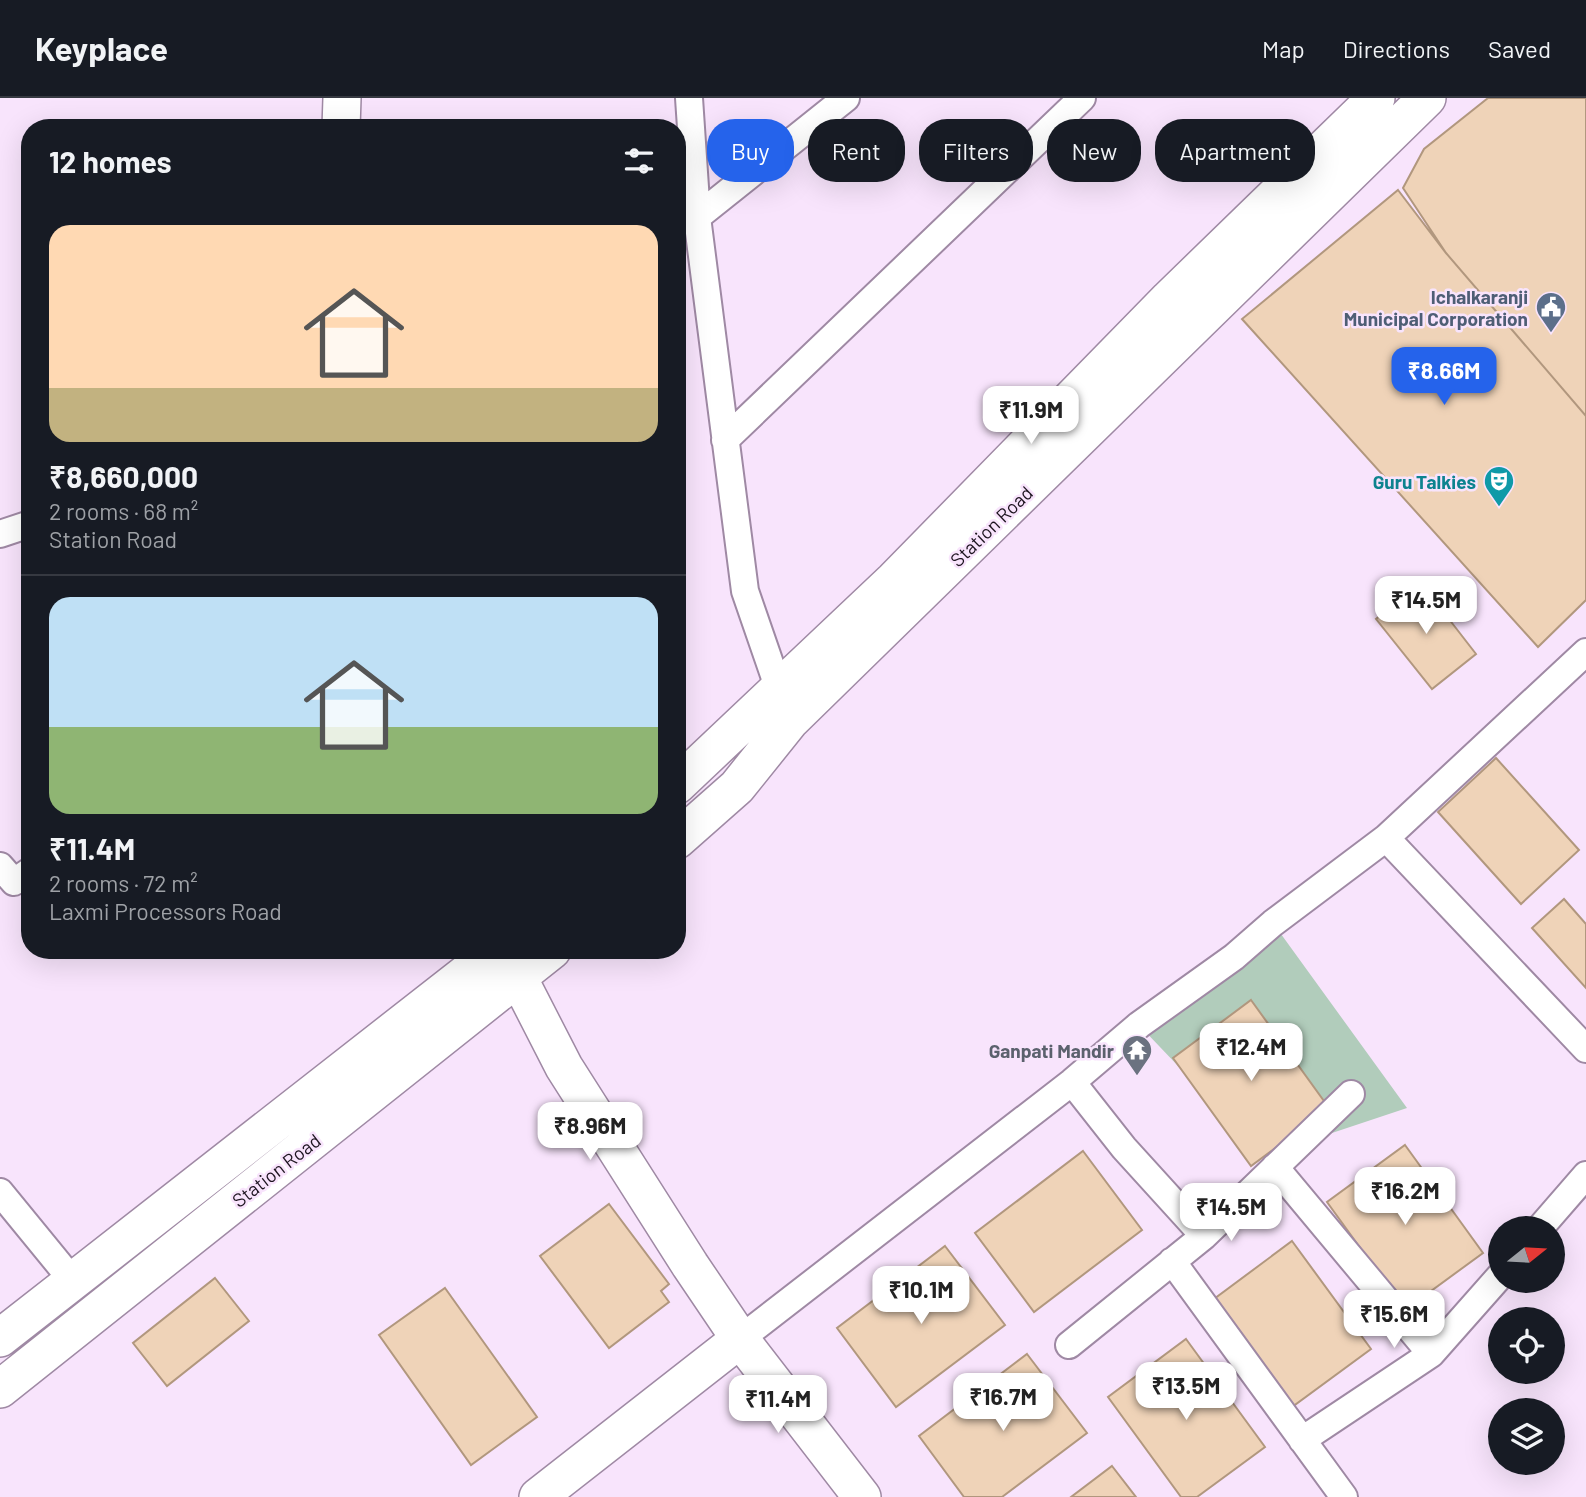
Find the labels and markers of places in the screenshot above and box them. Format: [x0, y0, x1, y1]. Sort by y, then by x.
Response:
place label: Ichalkaranji Municipal Corporation [1344, 285, 1528, 330]
public building icon: Ichalkaranji Municipal Corporation [1534, 290, 1568, 334]
pin: ₹8.66M [1387, 348, 1501, 407]
pin: ₹11.9M [974, 386, 1088, 446]
theatre icon: Guru Talkies [1482, 464, 1516, 508]
place label: Guru Talkies [1373, 470, 1476, 493]
pin: ₹14.5M [1369, 576, 1483, 636]
pin: ₹12.4M [1194, 1024, 1308, 1083]
temple icon: Ganpati Mandir [1120, 1033, 1154, 1077]
place label: Ganpati Mandir [989, 1039, 1115, 1062]
pin: ₹8.96M [533, 1102, 647, 1162]
pin: ₹16.2M [1348, 1168, 1462, 1227]
pin: ₹14.5M [1174, 1184, 1288, 1243]
pin: ₹10.1M [864, 1266, 978, 1326]
pin: ₹15.6M [1337, 1290, 1451, 1350]
pin: ₹13.5M [1129, 1362, 1243, 1422]
pin: ₹16.7M [946, 1374, 1060, 1433]
pin: ₹11.4M [721, 1376, 835, 1435]

